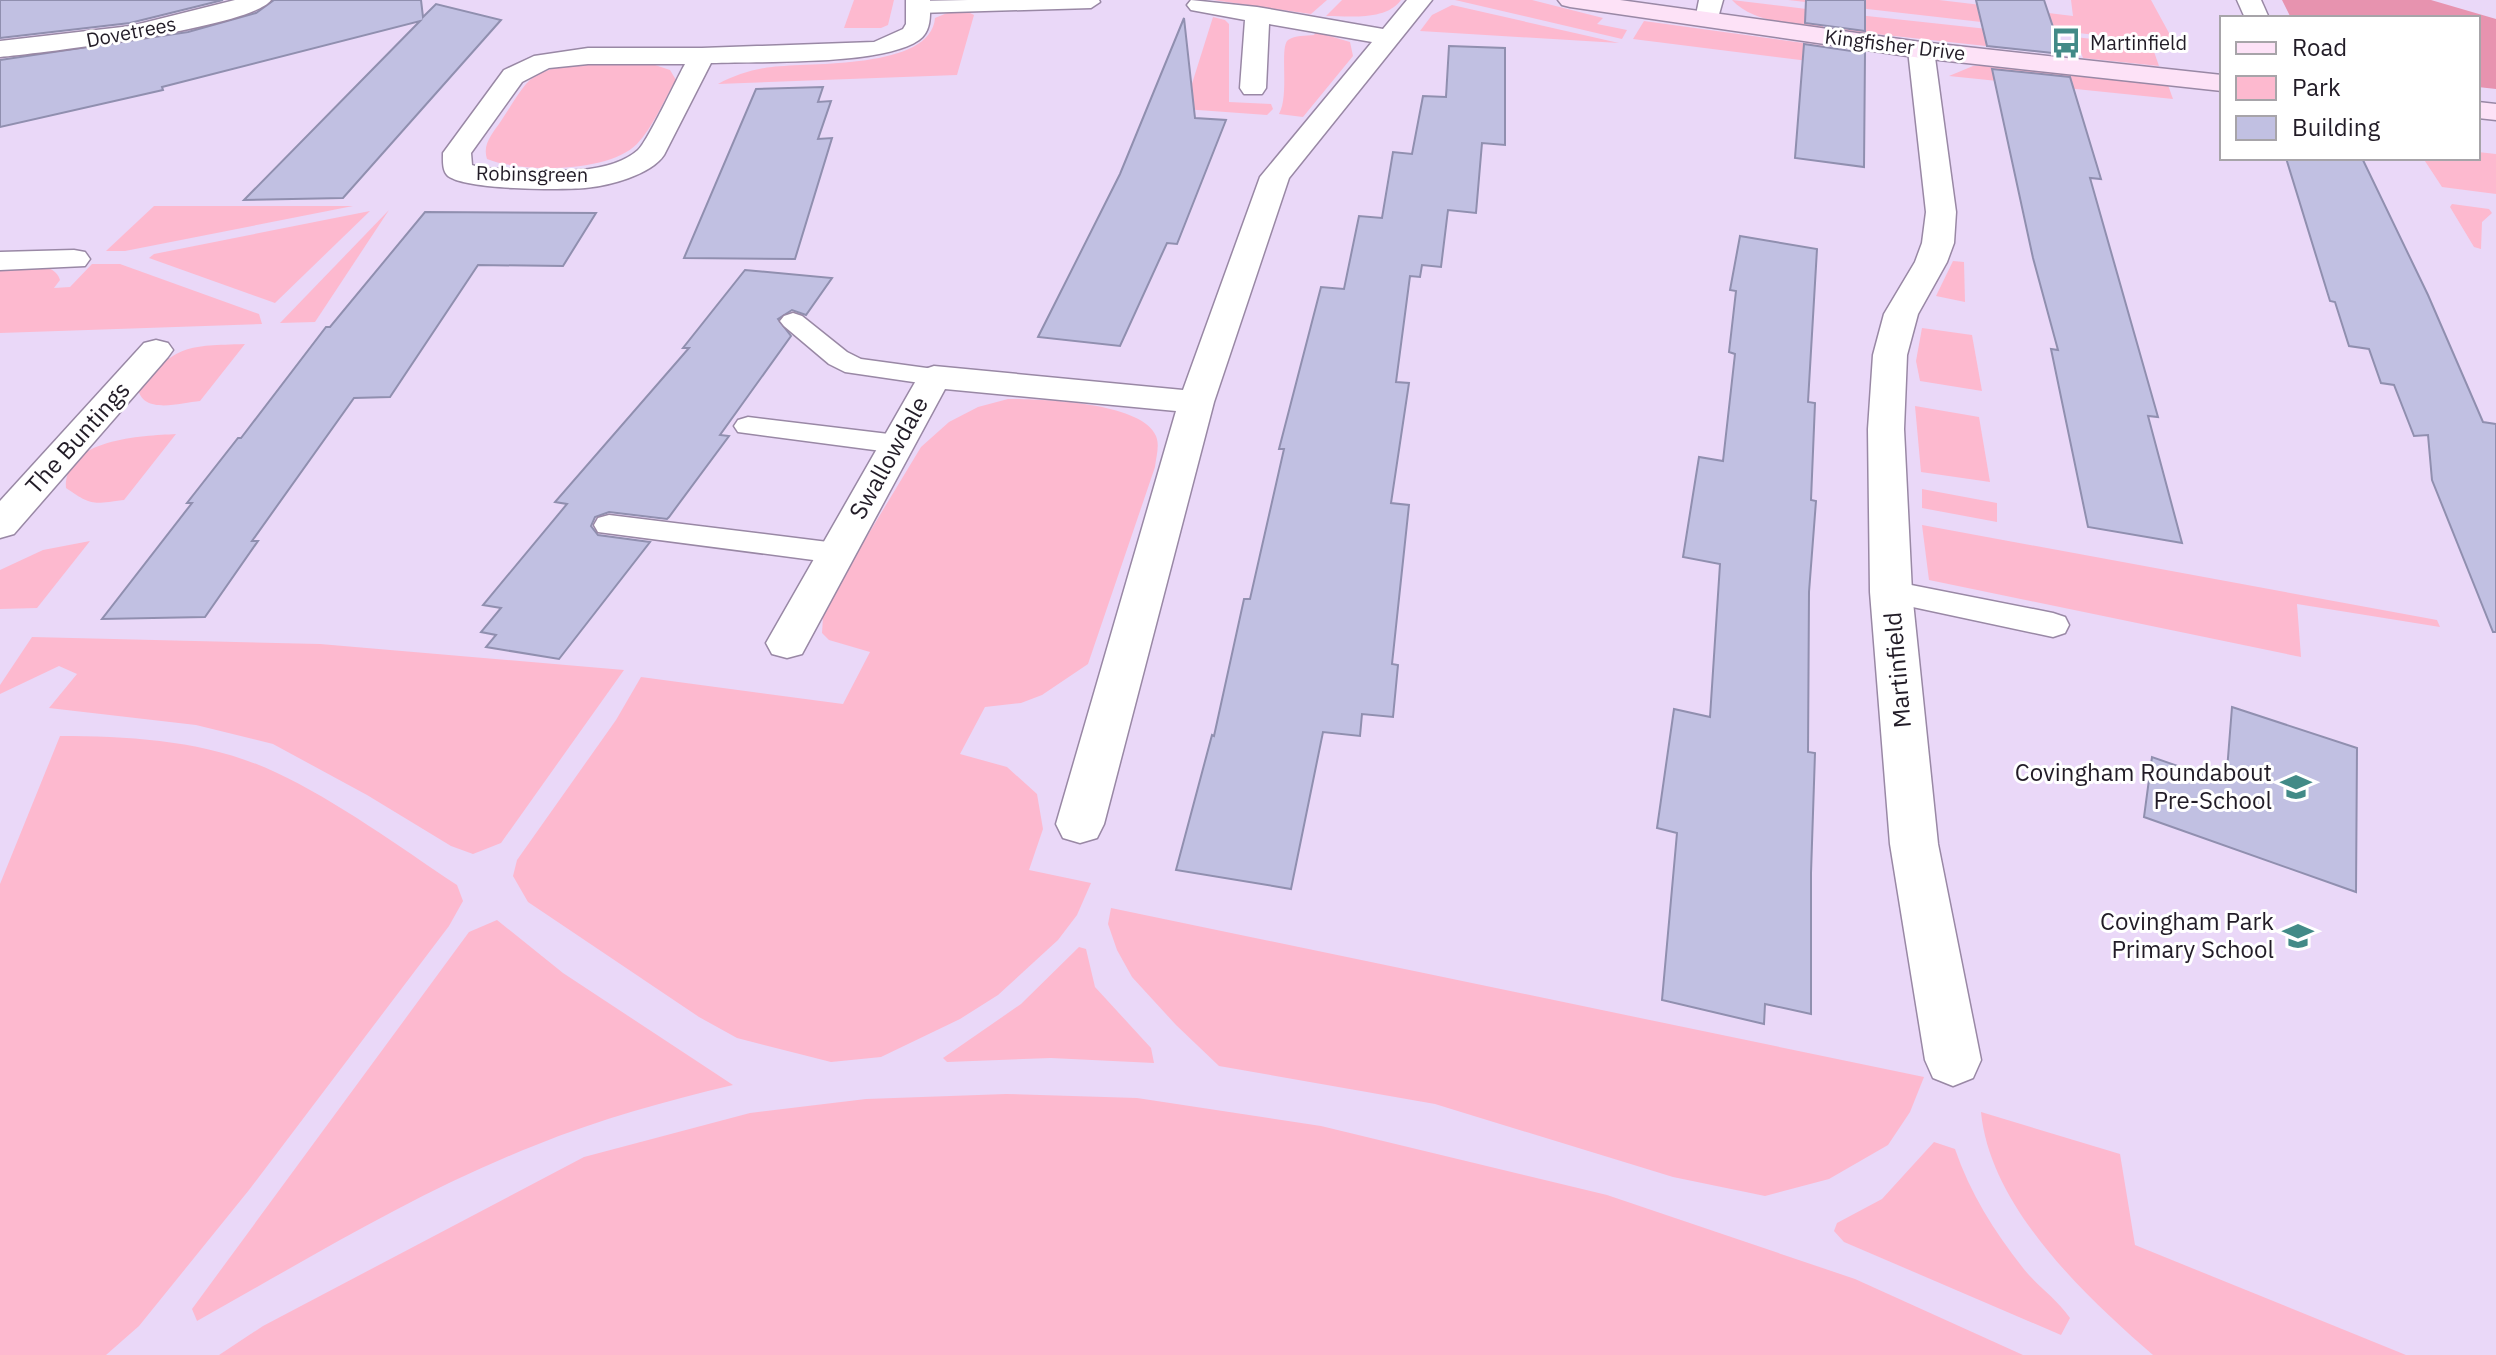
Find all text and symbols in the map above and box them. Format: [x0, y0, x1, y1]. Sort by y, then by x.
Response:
street label: Dovetrees [84, 10, 178, 53]
legend [2220, 16, 2480, 160]
street label: Kingfisher Drive [1823, 22, 1967, 67]
bus stop icon: Martinfield [2049, 26, 2083, 60]
place label: Martinfield [2090, 29, 2187, 56]
text: Road [2292, 31, 2347, 63]
text: Park [2292, 71, 2341, 103]
text: Building [2292, 111, 2380, 143]
street label: Robinsgreen [476, 159, 588, 188]
street label: The Buntings [18, 374, 137, 501]
street label: Swallowdale [841, 390, 935, 525]
street label: Martinfield [1876, 611, 1918, 730]
place label: Covingham Roundabout Pre-School [2015, 756, 2272, 816]
school or university icon: Covingham Roundabout Pre-School [2279, 770, 2313, 804]
place label: Covingham Park Primary School [2100, 905, 2274, 965]
school or university icon: Covingham Park Primary School [2281, 919, 2315, 953]

